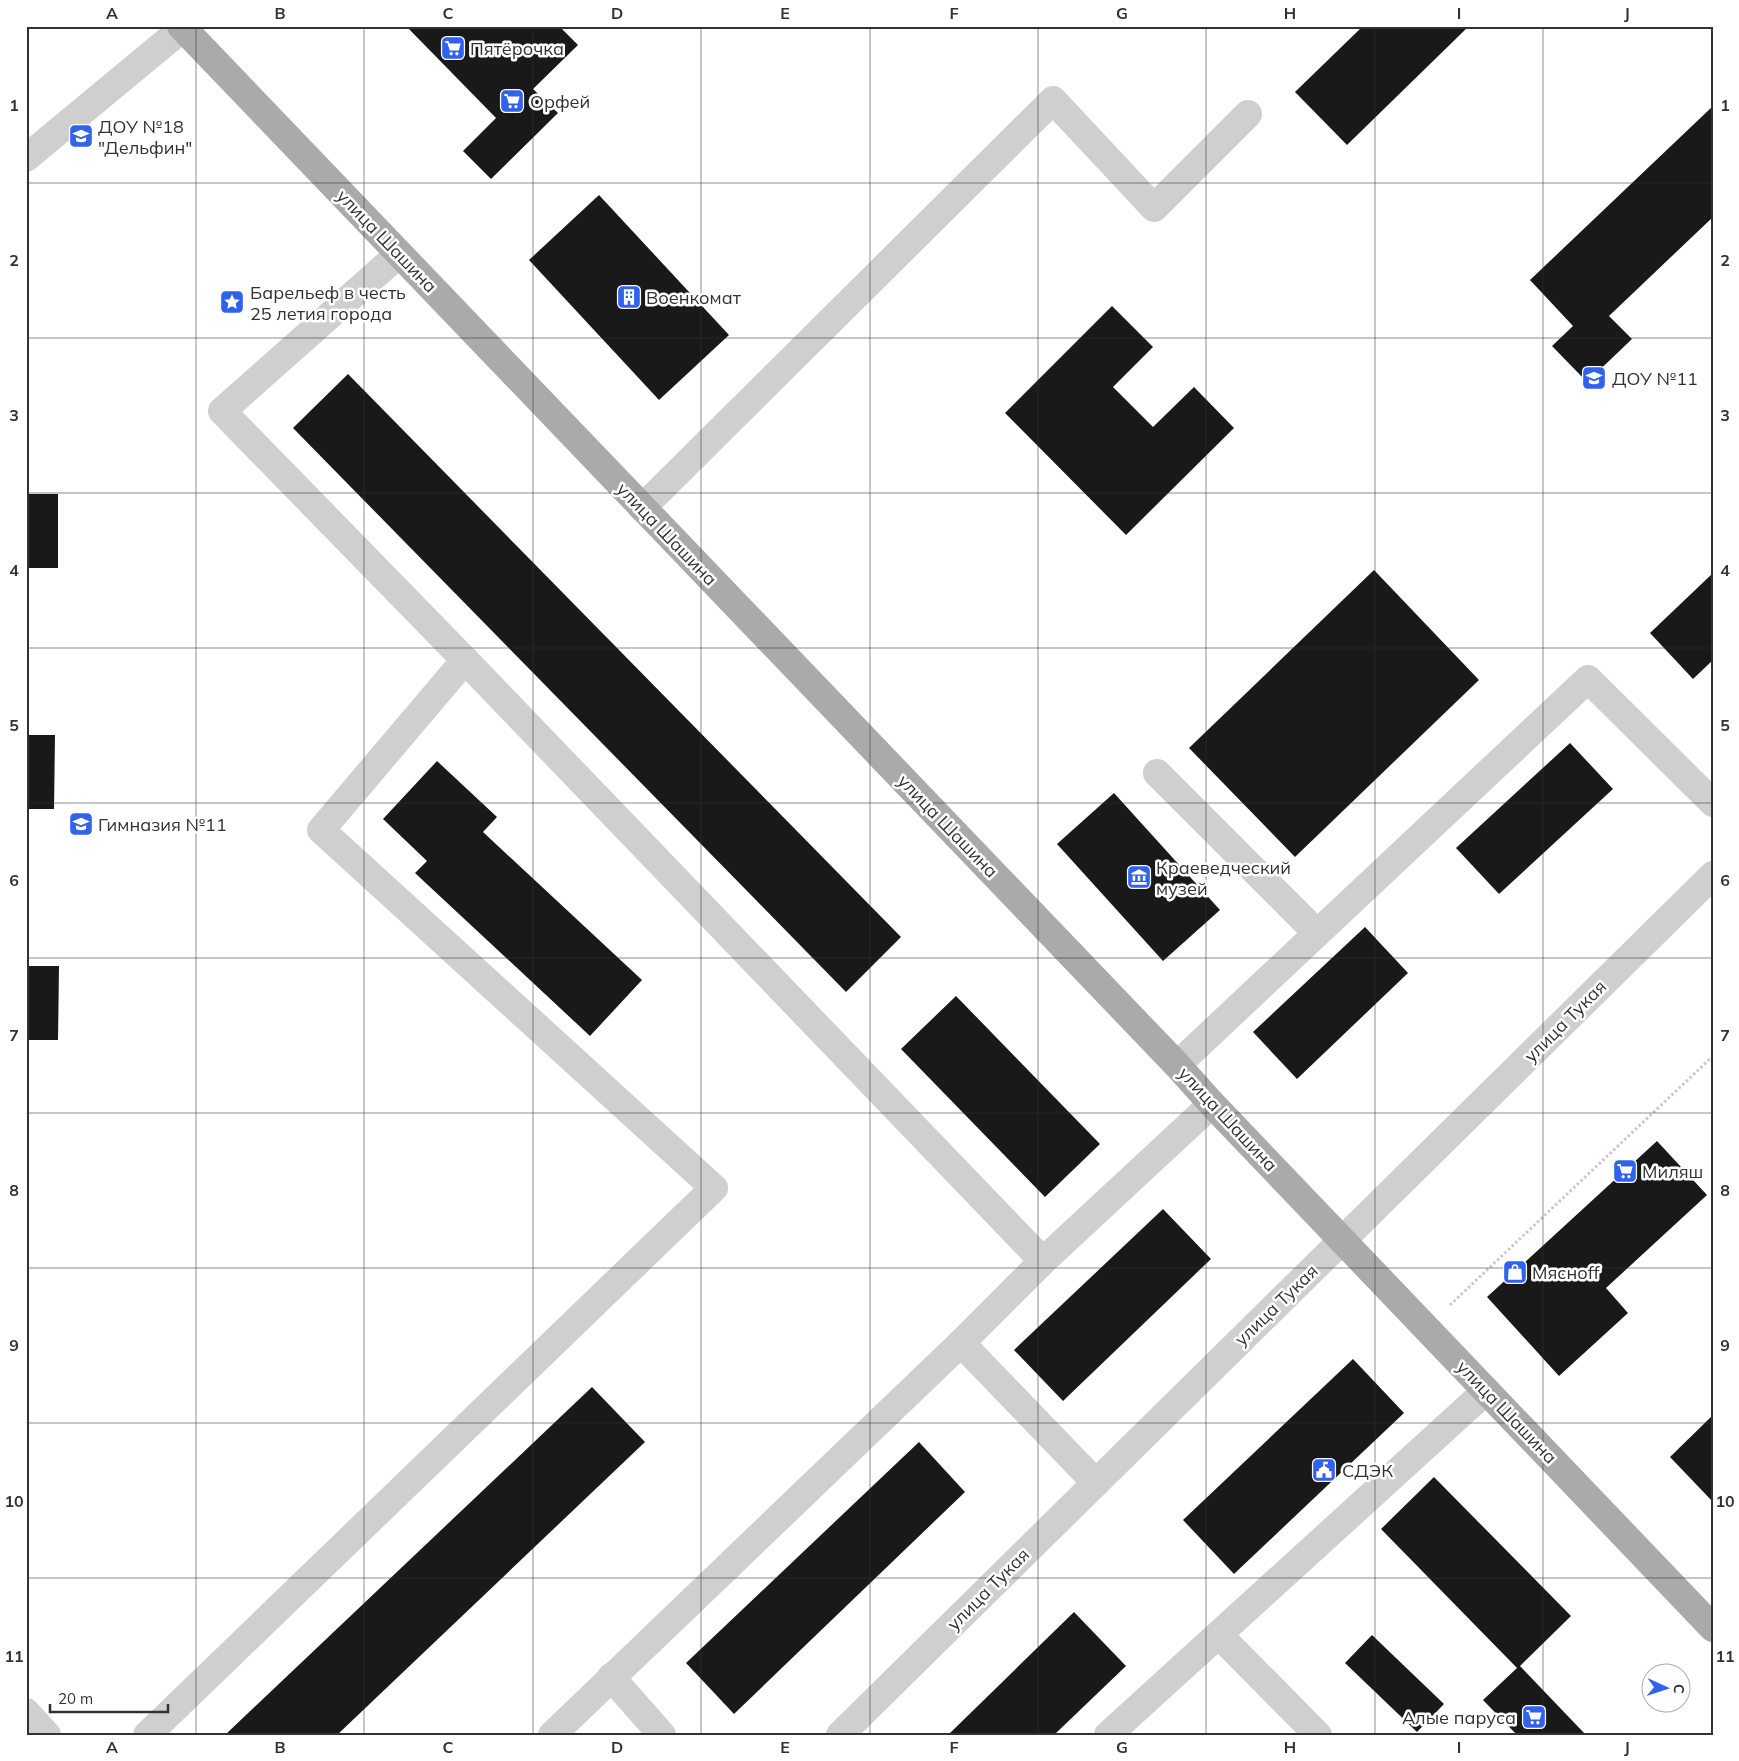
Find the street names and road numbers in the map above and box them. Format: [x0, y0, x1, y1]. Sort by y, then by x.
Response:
street label: улица Шашина [332, 185, 442, 297]
street label: улица Шашина [612, 478, 722, 590]
street label: улица Шашина [893, 770, 1003, 882]
street label: улица Тукая [1519, 975, 1611, 1067]
street label: улица Шашина [1174, 1062, 1282, 1176]
street label: улица Тукая [1230, 1260, 1322, 1350]
street label: улица Шашина [1452, 1356, 1562, 1468]
street label: улица Тукая [942, 1543, 1034, 1635]

